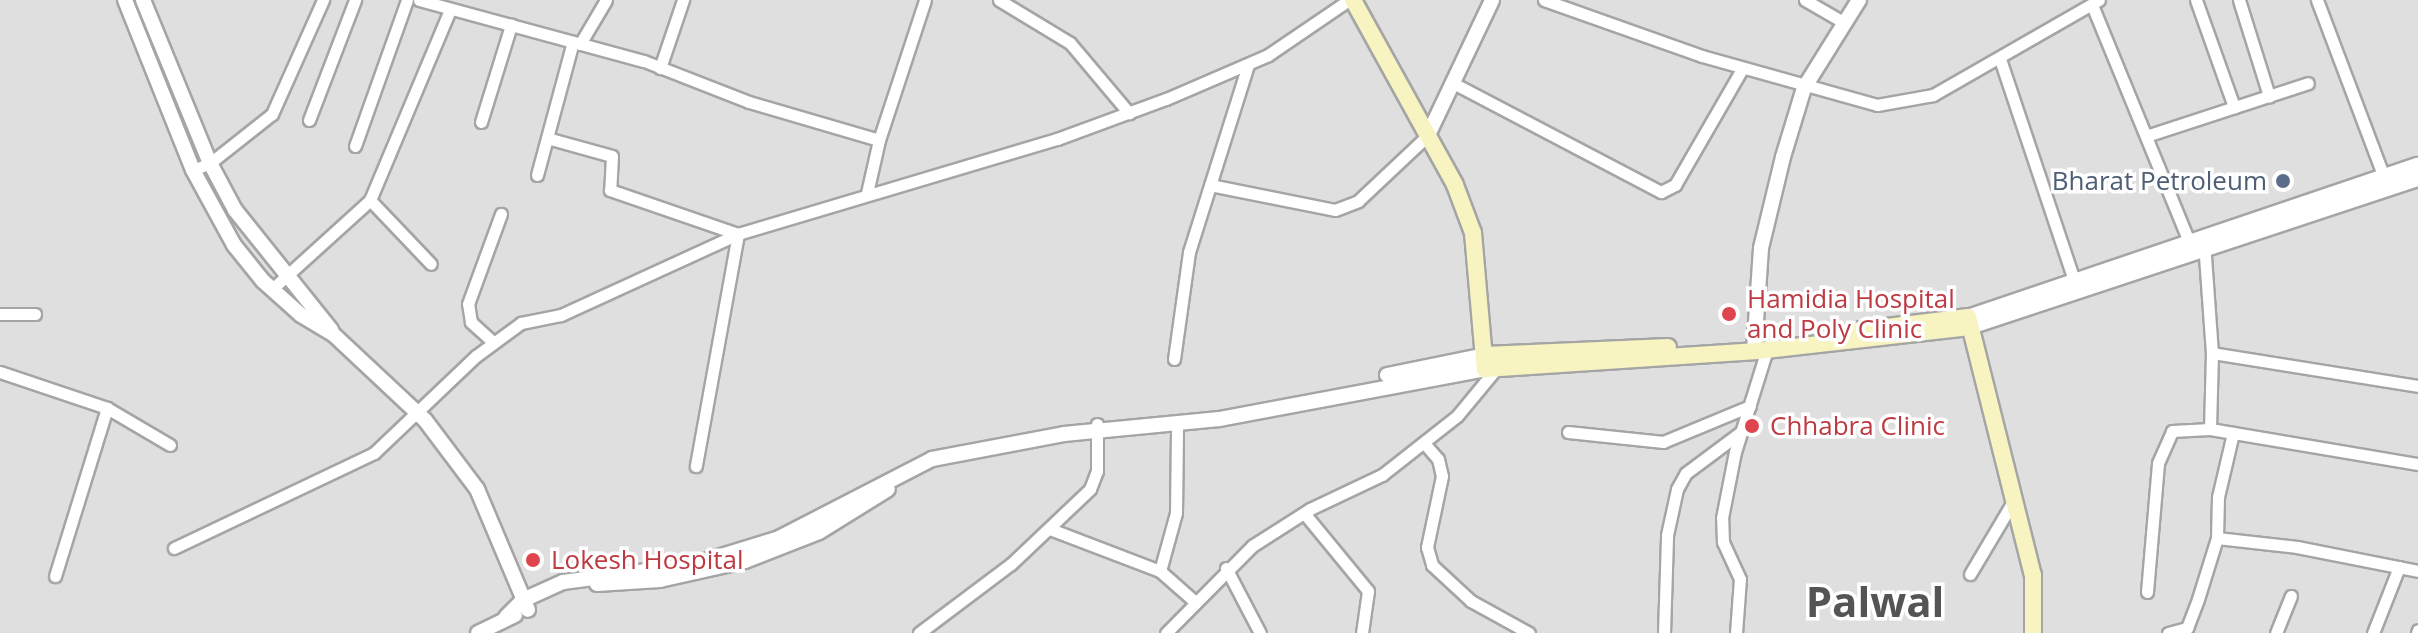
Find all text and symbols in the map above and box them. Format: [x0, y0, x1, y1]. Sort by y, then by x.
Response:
place label: Bharat Petroleum [2052, 165, 2267, 197]
marker: Bharat Petroleum [2274, 172, 2292, 190]
place label: Hamidia Hospital and Poly Clinic [1747, 283, 1955, 344]
marker: Hamidia Hospital and Poly Clinic [1718, 303, 1740, 325]
place label: Chhabra Clinic [1770, 410, 1945, 442]
marker: Chhabra Clinic [1741, 415, 1763, 437]
place label: Lokesh Hospital [551, 544, 744, 576]
marker: Lokesh Hospital [522, 549, 544, 571]
district label: Palwal [1806, 576, 1944, 626]

